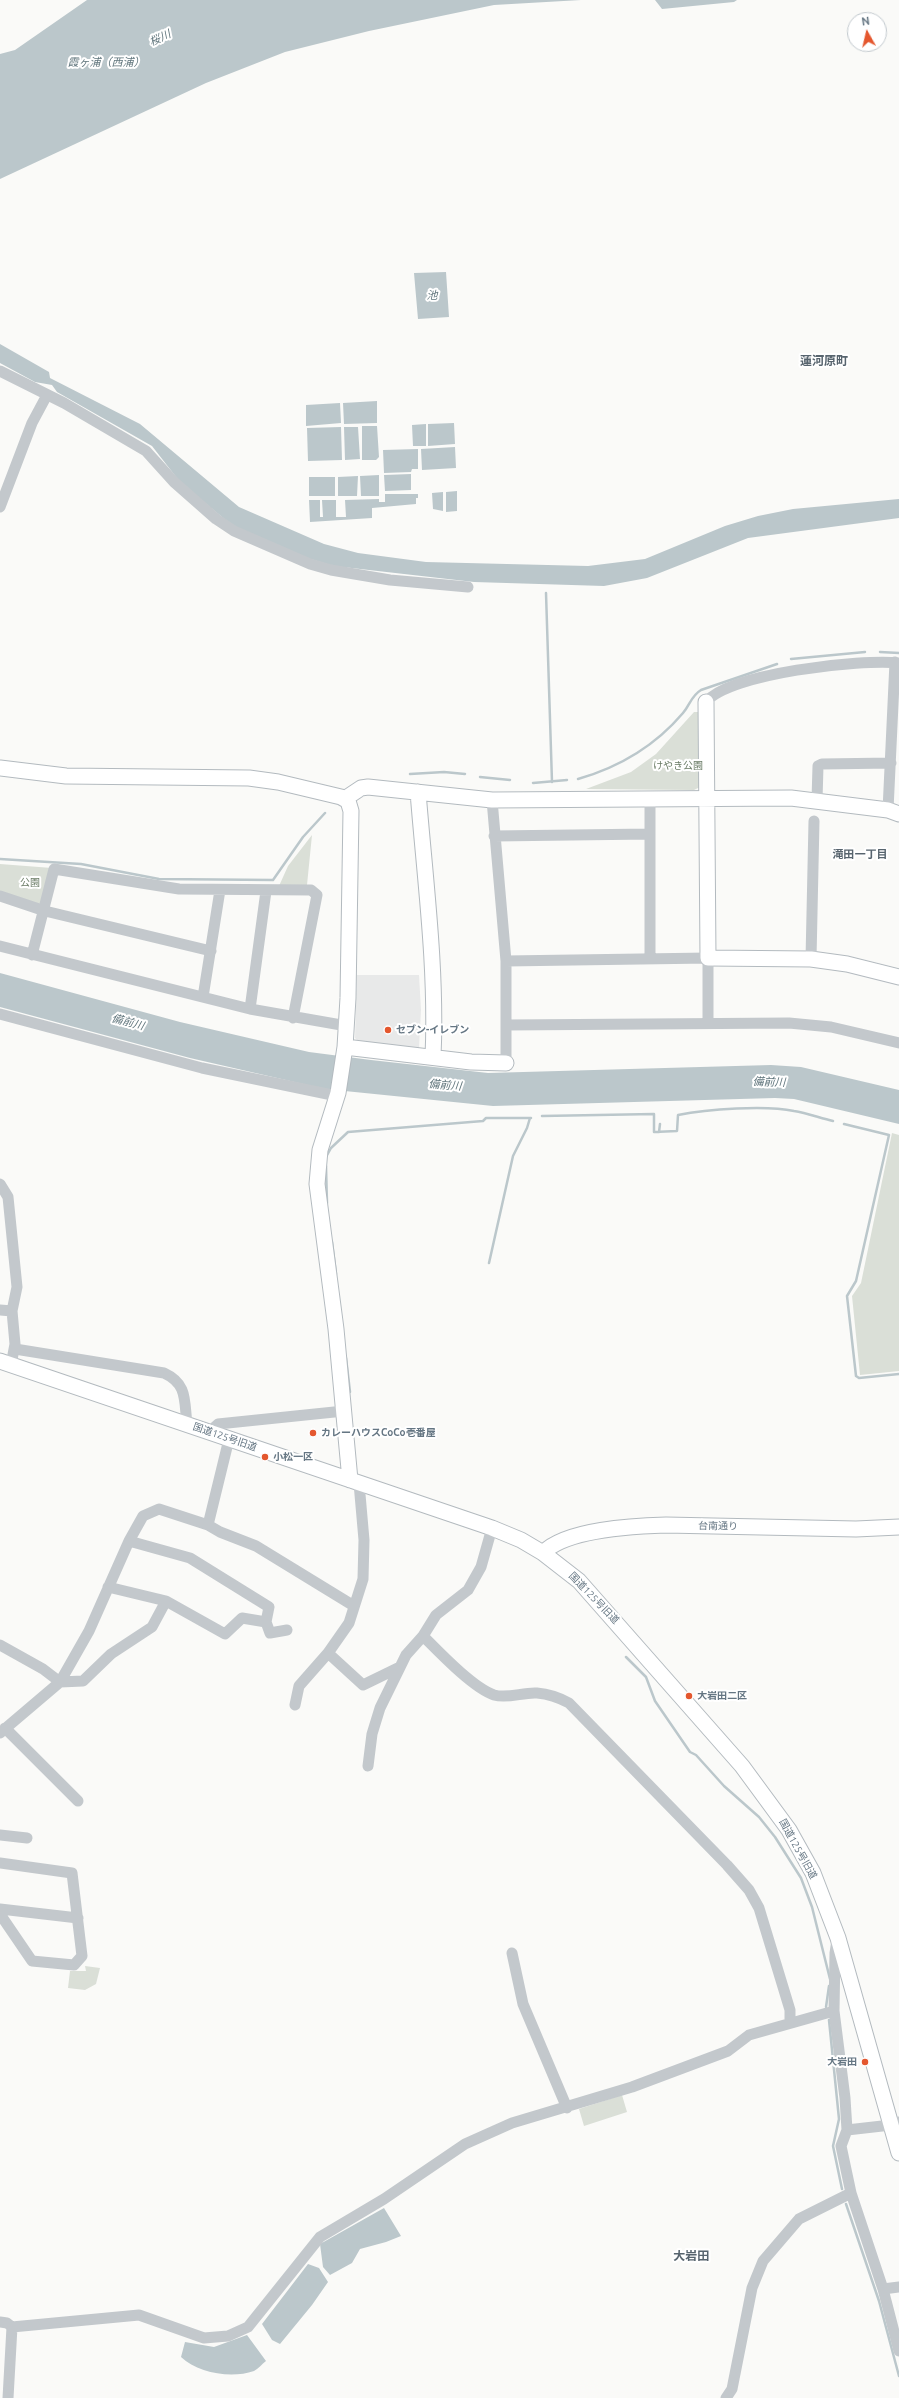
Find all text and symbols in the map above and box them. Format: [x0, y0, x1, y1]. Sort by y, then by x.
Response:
north arrow [847, 12, 887, 52]
text: N [861, 15, 870, 28]
water label: 桜川 [147, 27, 173, 49]
water label: 霞ヶ浦（西浦） [68, 55, 144, 69]
water label: 池 [427, 288, 437, 302]
district label: 蓮河原町 [800, 354, 848, 368]
park label: けやき公園 [653, 760, 703, 772]
district label: 滝田一丁目 [833, 847, 887, 861]
park label: 公園 [20, 877, 40, 889]
water label: 備前川 [110, 1011, 146, 1033]
place label: セブン-イレブン [396, 1024, 469, 1036]
marker: セブン-イレブン [383, 1025, 393, 1035]
water label: 備前川 [752, 1075, 786, 1089]
water label: 備前川 [428, 1077, 462, 1093]
street label: 国道125号旧道 [191, 1420, 259, 1454]
place label: カレーハウスCoCo壱番屋 [321, 1427, 436, 1439]
marker: カレーハウスCoCo壱番屋 [308, 1428, 318, 1438]
place label: 小松一区 [273, 1451, 313, 1463]
marker: 小松一区 [260, 1452, 270, 1462]
street label: 台南通り [698, 1520, 738, 1532]
street label: 国道125号旧道 [566, 1570, 622, 1626]
place label: 大岩田二区 [697, 1690, 747, 1702]
marker: 大岩田二区 [684, 1691, 694, 1701]
street label: 国道125号旧道 [777, 1817, 819, 1881]
place label: 大岩田 [827, 2056, 857, 2068]
marker: 大岩田 [860, 2057, 870, 2067]
district label: 大岩田 [673, 2249, 709, 2263]

